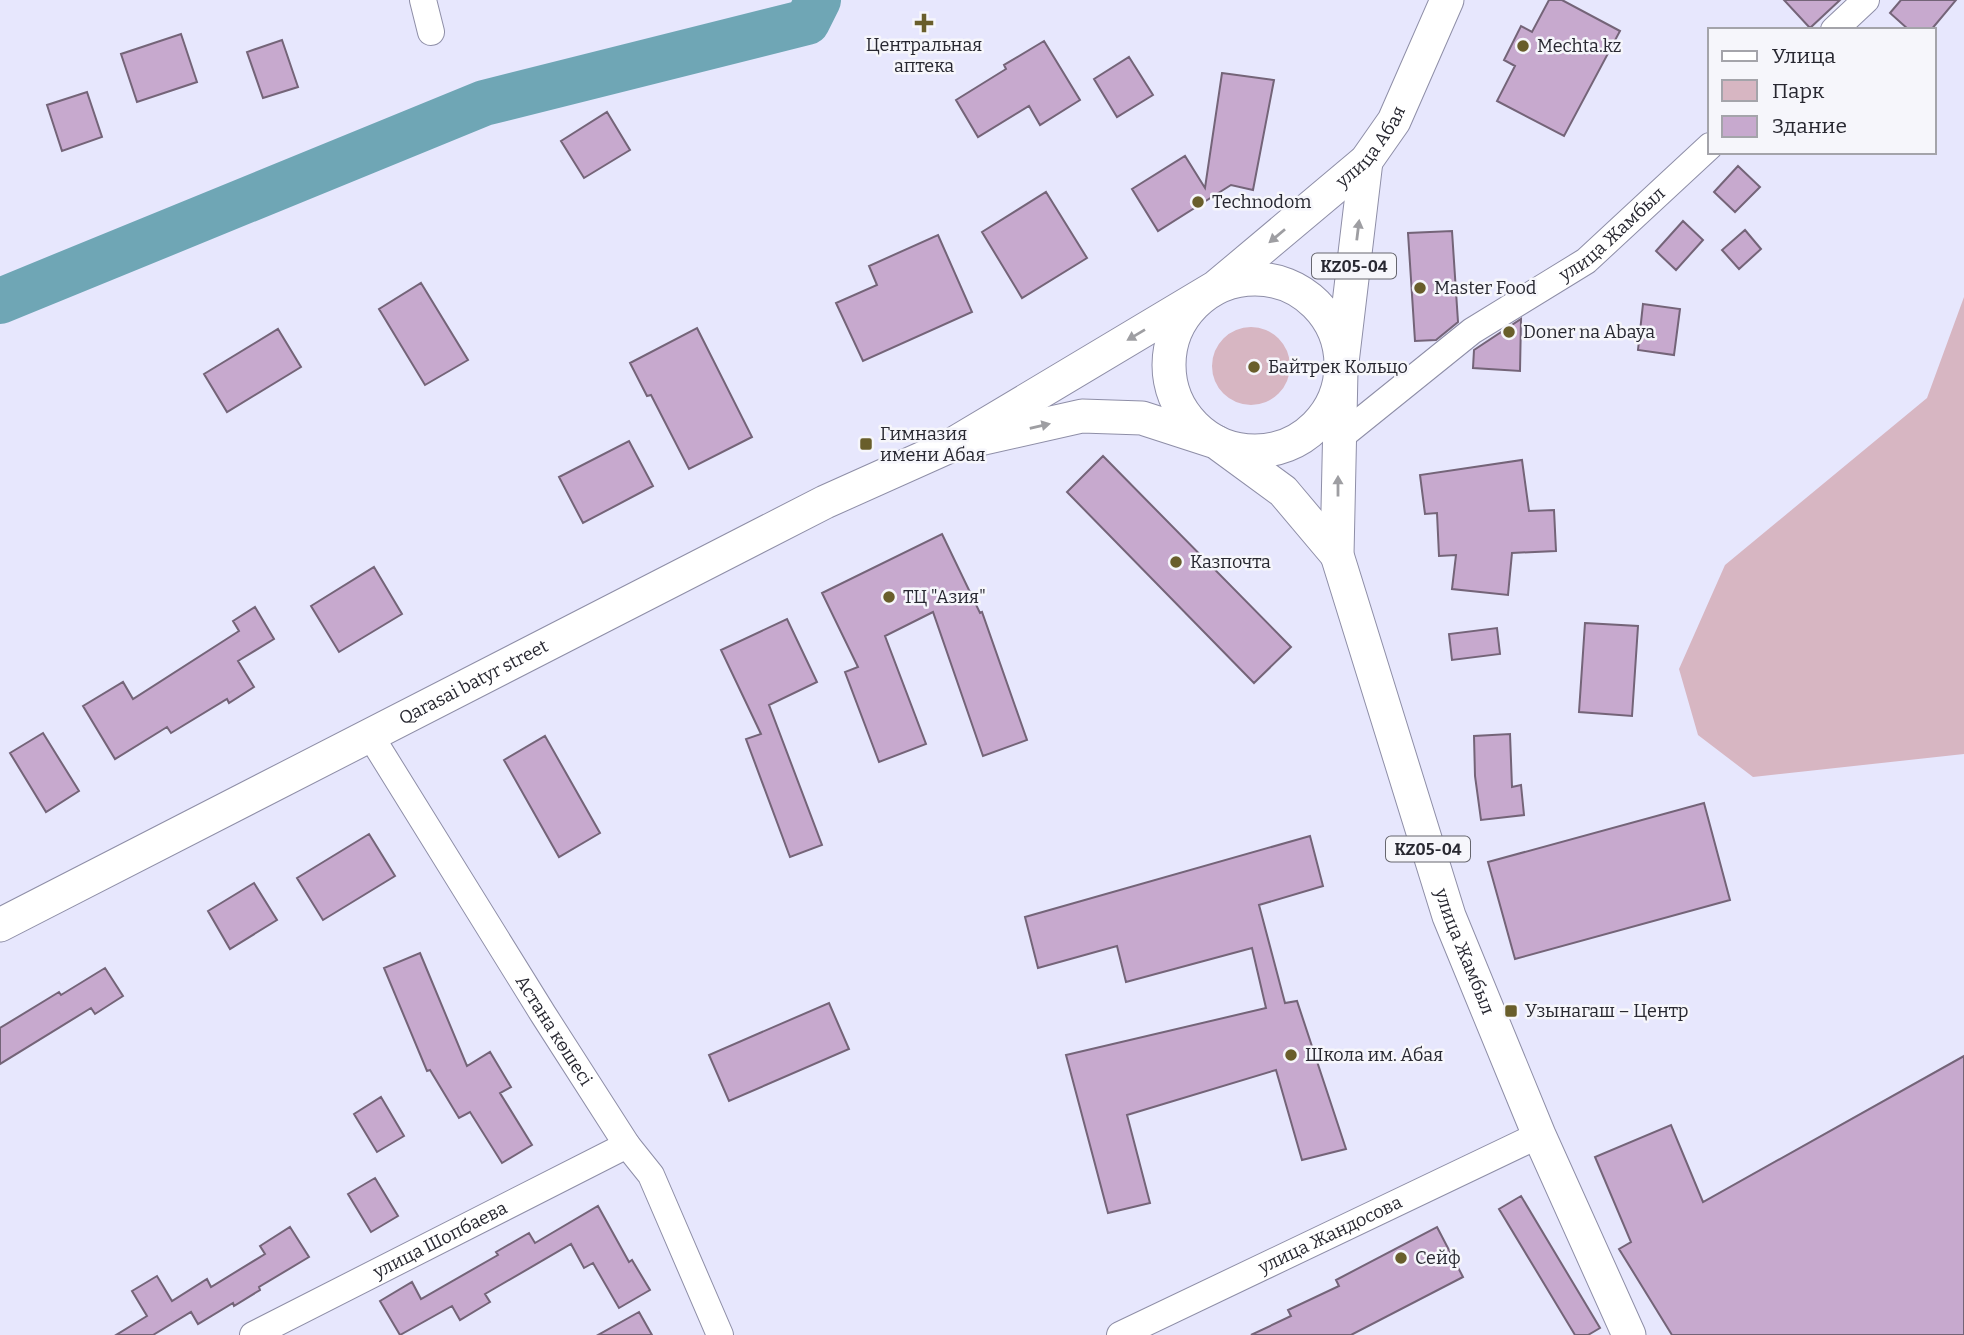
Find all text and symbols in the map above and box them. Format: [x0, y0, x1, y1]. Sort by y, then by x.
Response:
marker: Центральная аптека [916, 15, 932, 31]
legend [1708, 28, 1936, 154]
place label: Центральная аптека [866, 34, 982, 77]
place label: Mechta.kz [1537, 35, 1621, 57]
marker: Mechta.kz [1515, 38, 1531, 54]
text: Улица [1772, 43, 1836, 69]
text: Парк [1772, 78, 1825, 104]
street label: улица Абая [1331, 103, 1410, 193]
text: Здание [1772, 113, 1847, 139]
street label: улица Жамбыл [1554, 182, 1670, 286]
place label: Technodom [1212, 191, 1312, 213]
marker: Technodom [1190, 194, 1206, 210]
one-way arrow [1352, 219, 1363, 241]
one-way arrow [1268, 228, 1285, 243]
road number: KZ05-04 [1312, 254, 1396, 278]
place label: Master Food [1434, 277, 1537, 299]
marker: Master Food [1412, 280, 1428, 296]
place label: Doner na Abaya [1523, 321, 1655, 343]
marker: Doner na Abaya [1501, 324, 1517, 340]
one-way arrow [1127, 329, 1146, 341]
place label: Байтрек Кольцо [1268, 356, 1408, 378]
marker: Байтрек Кольцо [1246, 359, 1262, 375]
one-way arrow [1029, 420, 1051, 431]
place label: Гимназия имени Абая [880, 423, 985, 466]
marker: Гимназия имени Абая [858, 436, 874, 452]
one-way arrow [1332, 475, 1344, 497]
place label: Казпочта [1190, 551, 1271, 573]
marker: Казпочта [1168, 554, 1184, 570]
place label: ТЦ "Азия" [903, 586, 986, 608]
marker: ТЦ "Азия" [881, 589, 897, 605]
street label: Qarasai batyr street [395, 635, 552, 730]
road number: KZ05-04 [1386, 836, 1470, 862]
street label: улица Жамбыл [1430, 885, 1499, 1018]
street label: Астана көшесі [511, 971, 597, 1090]
place label: Узынагаш – Центр [1525, 1000, 1688, 1022]
marker: Узынагаш – Центр [1503, 1003, 1519, 1019]
place label: Школа им. Абая [1305, 1044, 1443, 1066]
marker: Школа им. Абая [1283, 1047, 1299, 1063]
street label: улица Жандосова [1254, 1191, 1406, 1279]
street label: улица Шопбаева [369, 1197, 511, 1284]
place label: Сейф [1415, 1247, 1460, 1269]
marker: Сейф [1393, 1250, 1409, 1266]

